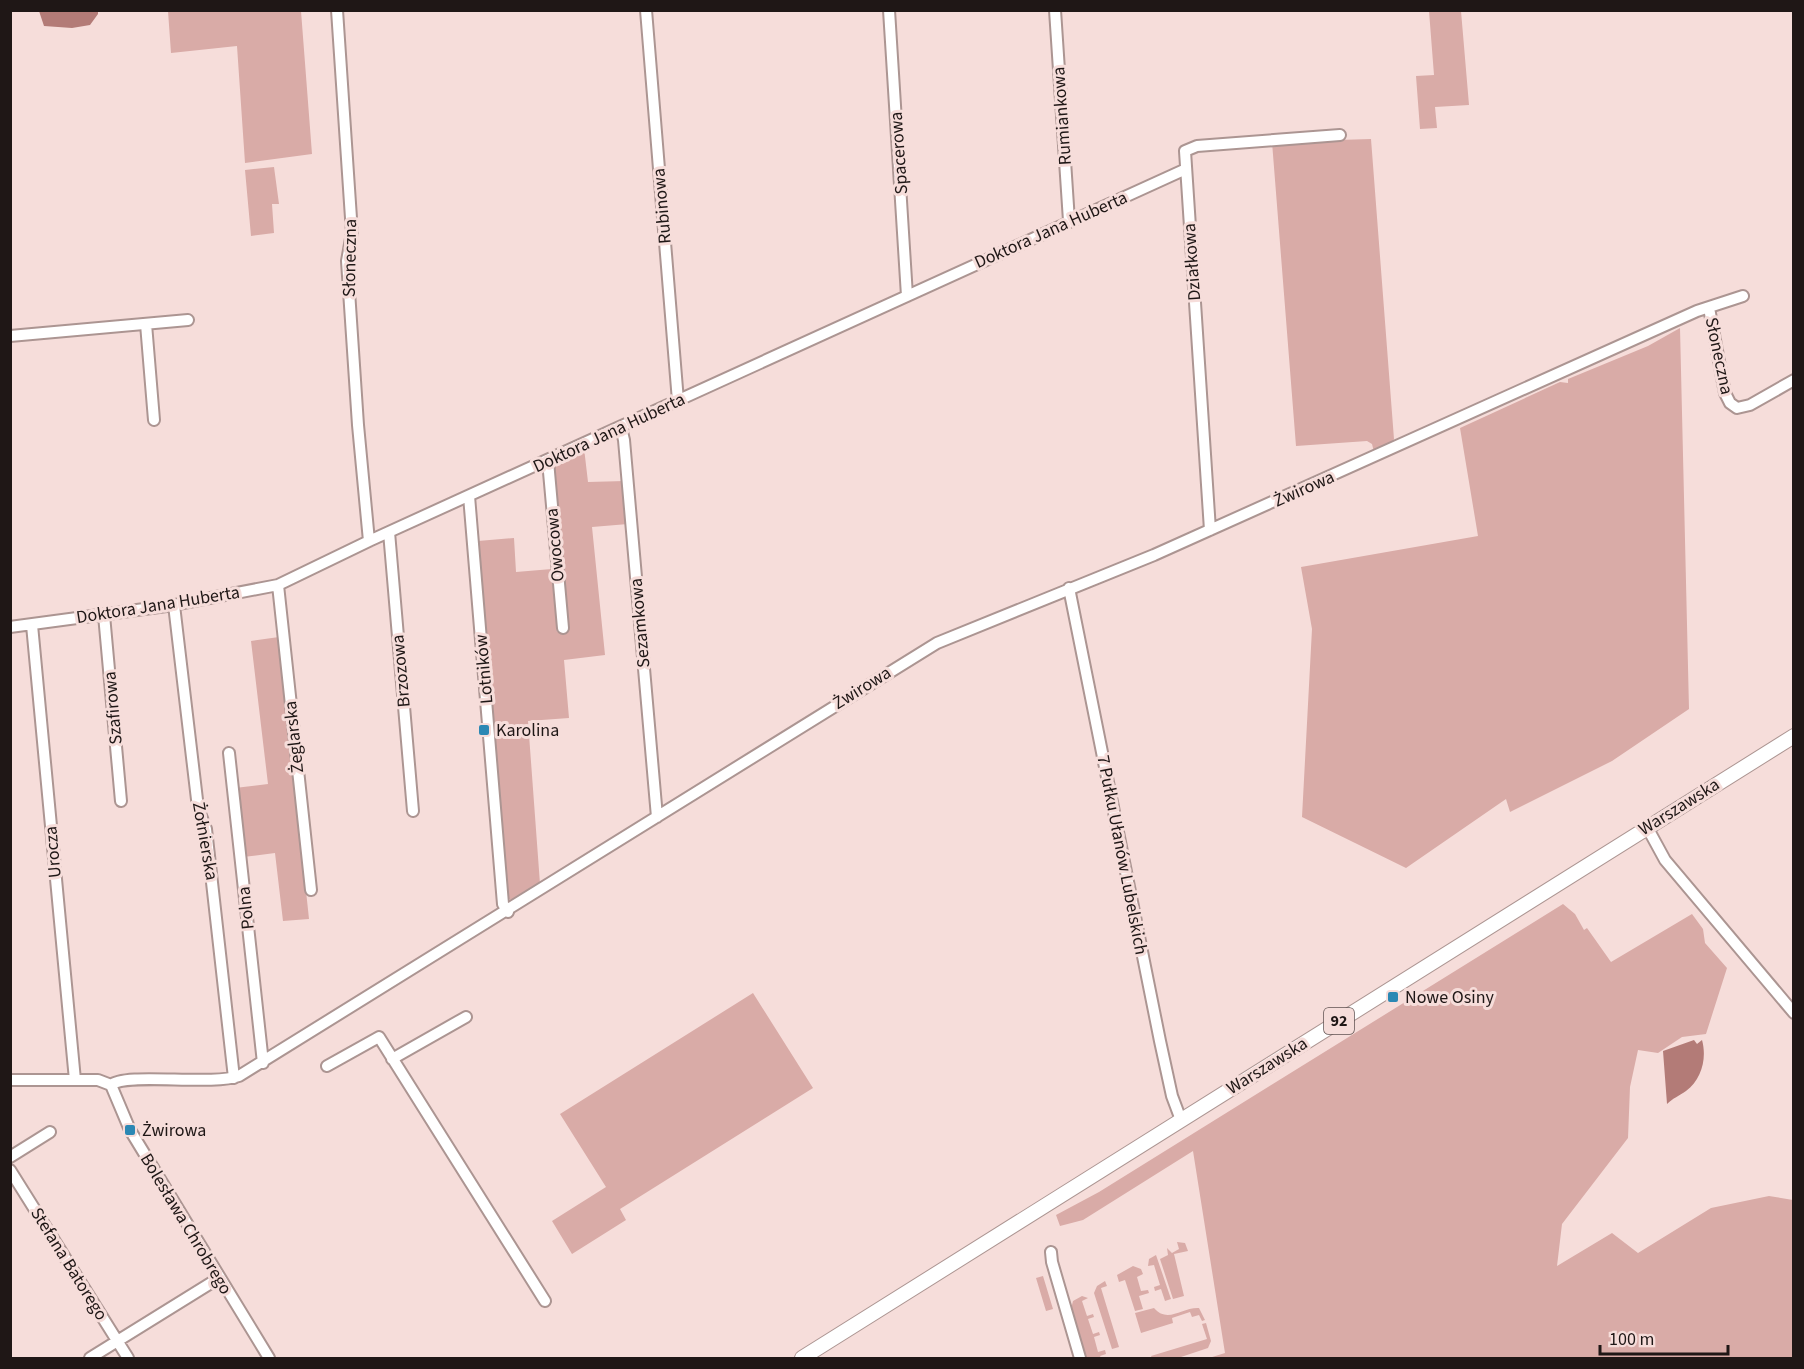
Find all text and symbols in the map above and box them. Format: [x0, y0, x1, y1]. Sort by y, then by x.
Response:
street label: Rumiankowa [1046, 66, 1078, 166]
street label: Spacerowa [884, 111, 914, 195]
street label: Rubinowa [646, 167, 678, 245]
street label: Doktora Jana Huberta [971, 185, 1131, 275]
street label: Słoneczna [337, 219, 363, 297]
street label: Działkowa [1177, 222, 1207, 302]
street label: Słoneczna [1699, 315, 1739, 397]
street label: Doktora Jana Huberta [529, 387, 689, 479]
street label: Żwirowa [1270, 464, 1338, 514]
street label: Owocowa [539, 507, 571, 583]
street label: Sezamkowa [624, 577, 656, 669]
street label: Doktora Jana Huberta [75, 580, 241, 630]
street label: Lotników [469, 633, 499, 705]
street label: Brzozowa [385, 634, 417, 708]
street label: Żwirowa [828, 660, 896, 716]
street label: Szafirowa [97, 670, 129, 746]
street label: Żeglarska [278, 700, 310, 774]
place label: Karolina [496, 718, 559, 743]
marker: Karolina [477, 723, 491, 737]
street label: 7 Pułku Ułanów Lubelskich [1090, 753, 1154, 957]
street label: Warszawska [1634, 772, 1724, 842]
street label: Żołnierska [186, 800, 224, 882]
street label: Urocza [38, 825, 68, 879]
street label: Polna [231, 885, 261, 931]
place label: Nowe Osiny [1405, 985, 1495, 1010]
marker: Nowe Osiny [1386, 990, 1400, 1004]
road number: 92 [1324, 1008, 1354, 1034]
street label: Warszawska [1222, 1031, 1312, 1101]
place label: Żwirowa [142, 1118, 206, 1143]
marker: Żwirowa [123, 1123, 137, 1137]
street label: Bolesława Chrobrego [134, 1149, 238, 1299]
street label: Stefana Batorego [24, 1203, 114, 1325]
scale bar [1600, 1318, 1728, 1356]
text: 100 m [1609, 1327, 1654, 1352]

